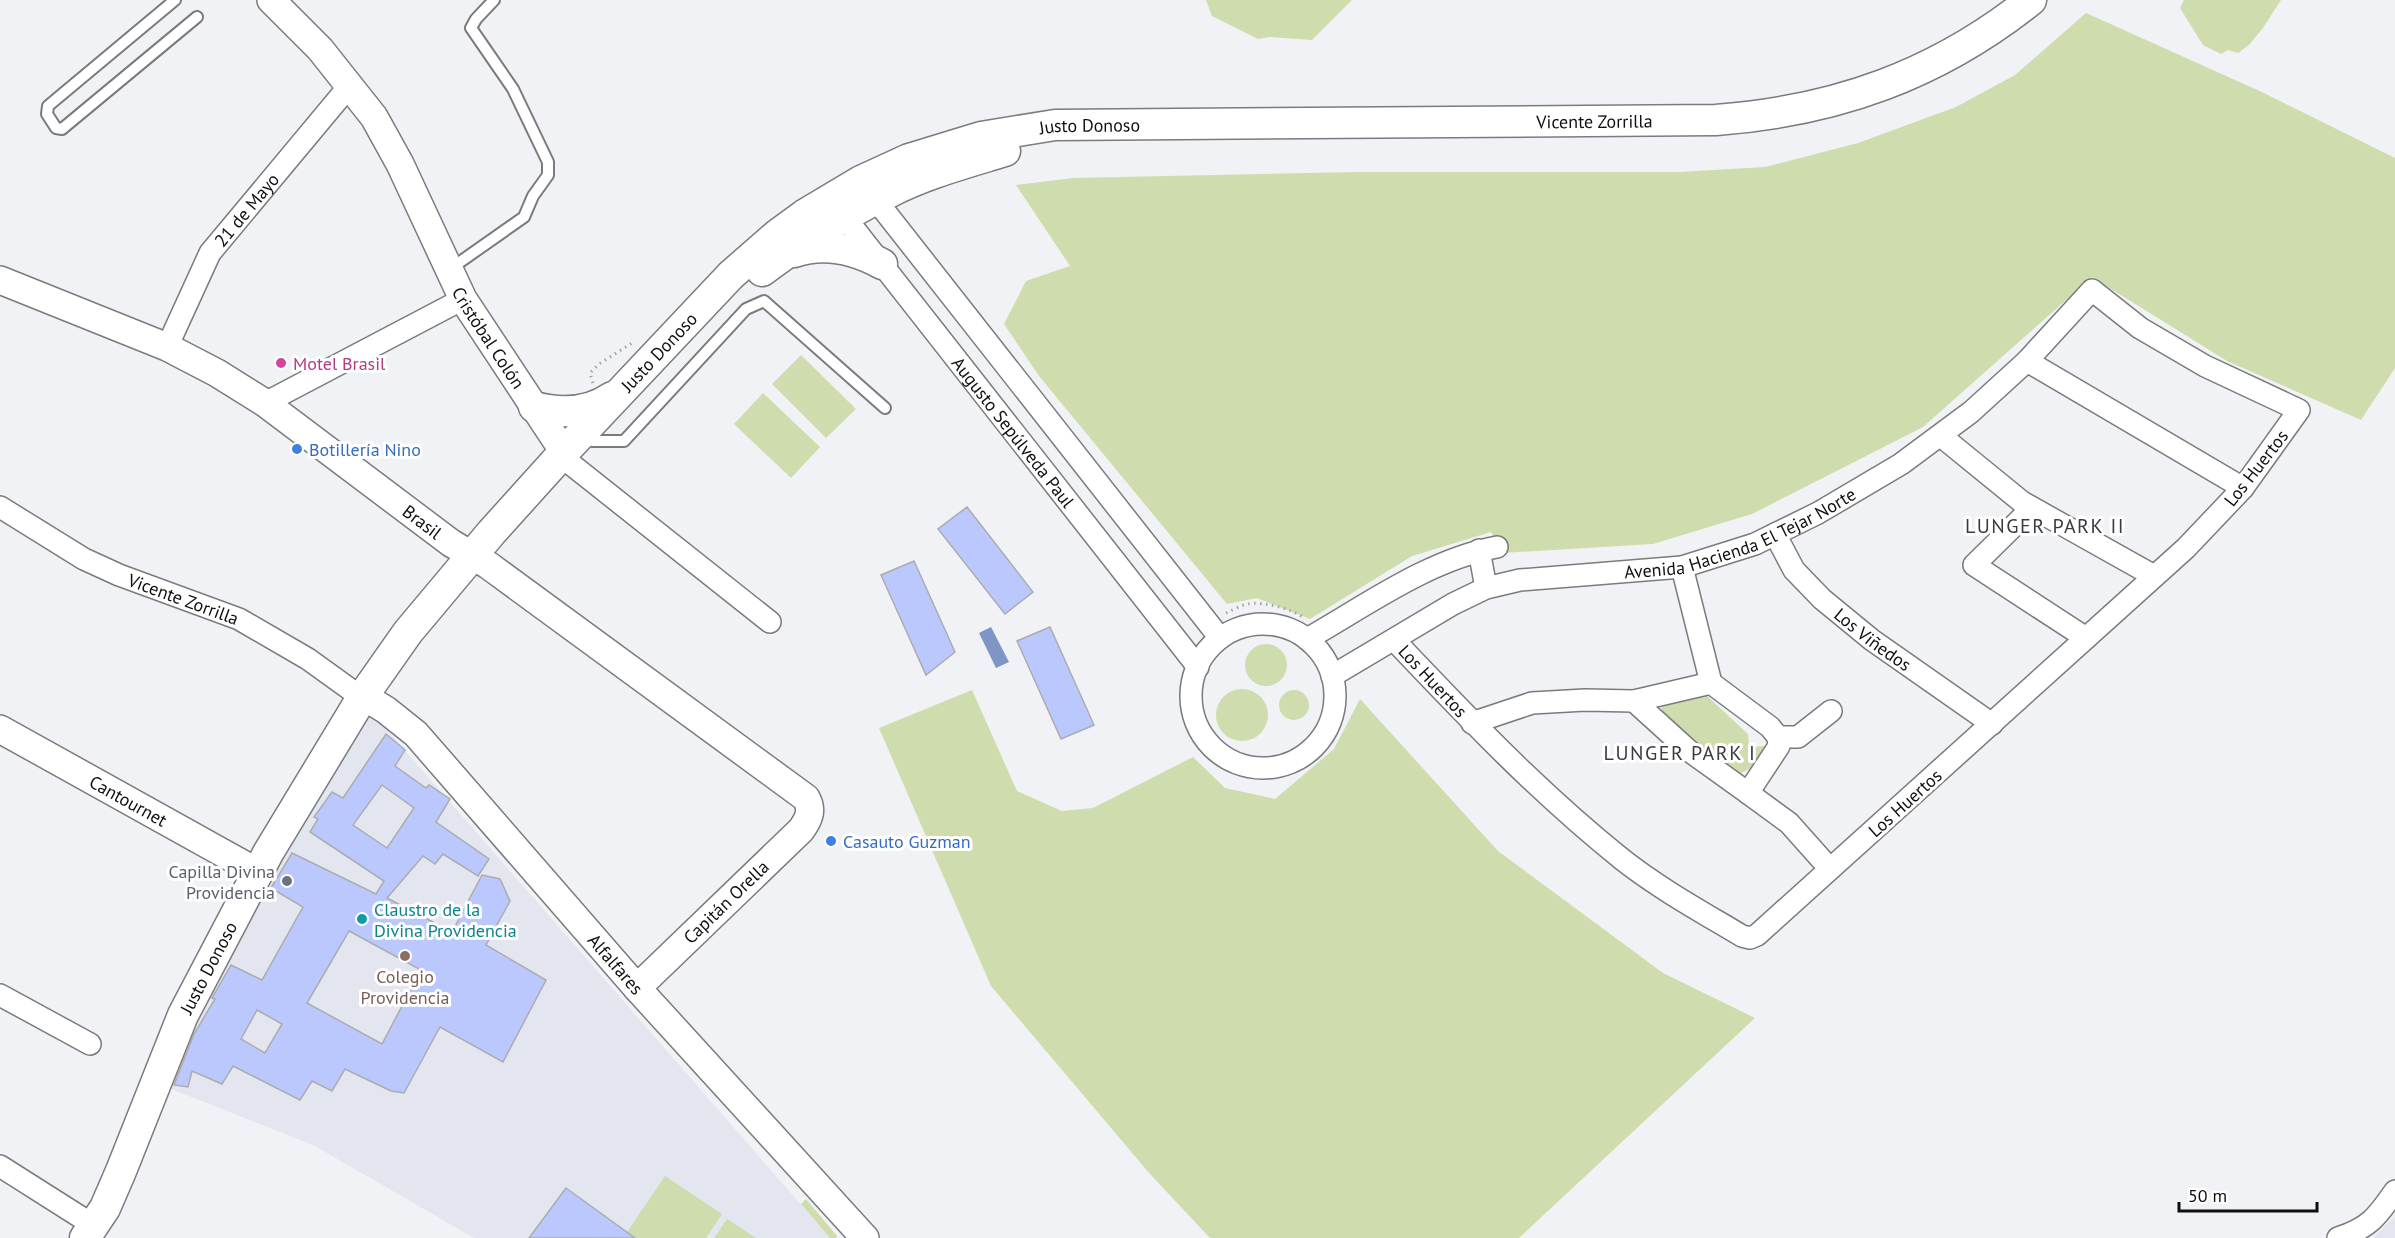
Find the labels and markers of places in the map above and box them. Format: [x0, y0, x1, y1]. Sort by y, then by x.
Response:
place label: Motel Brasil [293, 352, 386, 375]
marker: Motel Brasil [274, 356, 288, 370]
place label: Botillería Nino [309, 438, 421, 461]
marker: Botillería Nino [290, 442, 304, 456]
place label: Casauto Guzman [843, 830, 971, 853]
marker: Casauto Guzman [824, 834, 838, 848]
place label: Capilla Divina Providencia [168, 860, 275, 904]
marker: Capilla Divina Providencia [280, 874, 294, 888]
place label: Claustro de la Divina Providencia [374, 898, 517, 942]
marker: Claustro de la Divina Providencia [355, 912, 369, 926]
marker: Colegio Providencia [398, 949, 412, 963]
place label: Colegio Providencia [360, 965, 450, 1009]

